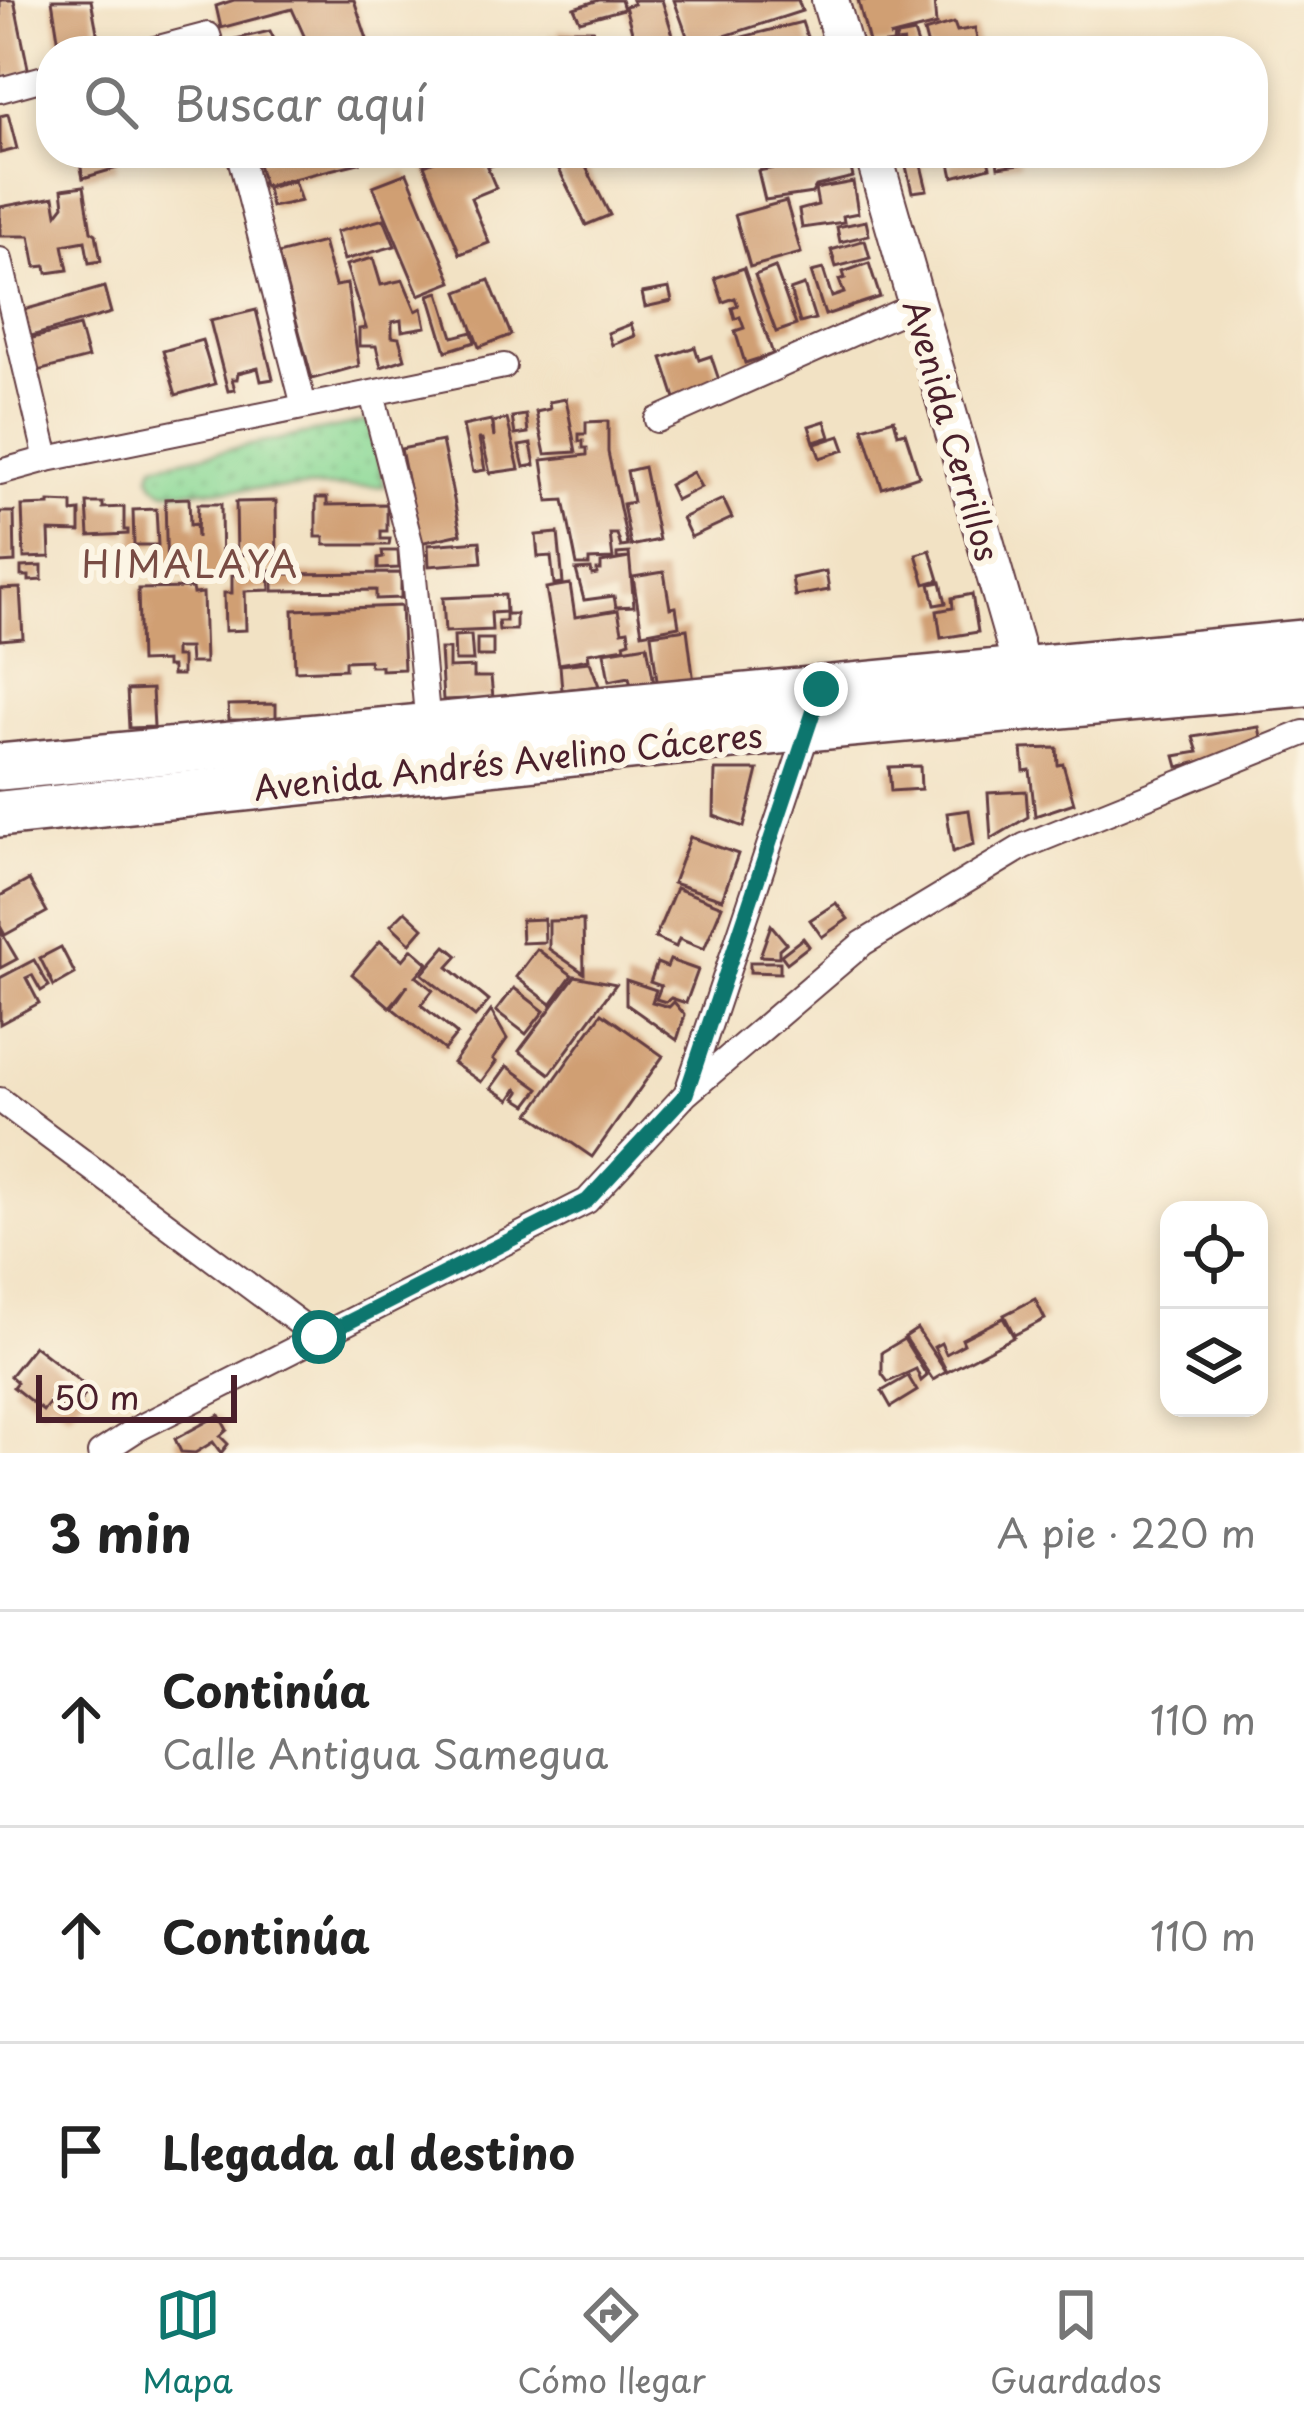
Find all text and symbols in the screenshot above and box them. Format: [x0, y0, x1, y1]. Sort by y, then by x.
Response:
search box [36, 36, 1268, 168]
text: Buscar aquí [174, 68, 427, 136]
icon: search [78, 69, 144, 135]
street label: Avenida Cerrillos [892, 293, 1014, 567]
district label: HIMALAYA [82, 536, 300, 590]
route end [794, 662, 848, 716]
street label: Avenida Andrés Avelino Cáceres [251, 708, 765, 812]
map controls [1160, 1201, 1268, 1417]
button: locate [1160, 1201, 1268, 1309]
button: layers [1160, 1309, 1268, 1417]
route start [292, 1310, 346, 1364]
scale bar [36, 1369, 237, 1422]
text: 50 m [54, 1371, 140, 1421]
text: 3 min [48, 1493, 192, 1570]
text: A pie · 220 m [997, 1502, 1256, 1561]
text: Continúa [162, 1655, 370, 1723]
icon: ahead [48, 1686, 114, 1752]
text: 110 m [1150, 1689, 1256, 1748]
text: Calle Antigua Samegua [162, 1723, 608, 1782]
text: Continúa [162, 1901, 370, 1969]
icon: ahead [48, 1902, 114, 1968]
text: 110 m [1150, 1905, 1256, 1964]
text: Llegada al destino [162, 2117, 575, 2185]
icon: arrive [48, 2118, 114, 2184]
tab: Mapa [142, 2282, 233, 2404]
tab: Cómo llegar [517, 2282, 706, 2404]
tab: Guardados [990, 2282, 1162, 2404]

